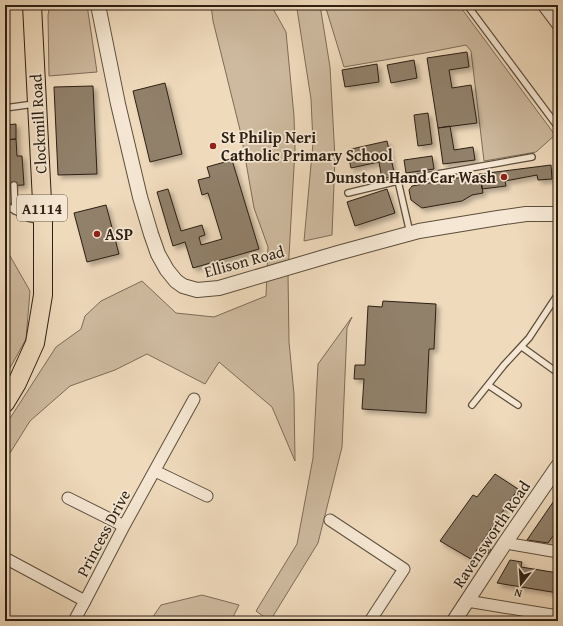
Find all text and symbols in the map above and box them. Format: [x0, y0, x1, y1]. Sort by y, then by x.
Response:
street label: Clockmill Road [23, 73, 53, 174]
place label: St Philip Neri Catholic Primary School [221, 125, 393, 167]
marker: St Philip Neri Catholic Primary School [208, 141, 218, 151]
place label: Dunston Hand Car Wash [325, 165, 497, 189]
marker: Dunston Hand Car Wash [499, 172, 509, 182]
road number: A1114 [17, 195, 67, 221]
place label: ASP [105, 222, 133, 246]
marker: ASP [92, 229, 102, 239]
street label: Ellison Road [201, 239, 287, 283]
street label: Ravensworth Road [446, 475, 536, 592]
street label: Princess Drive [70, 485, 136, 581]
north arrow [501, 564, 541, 604]
text: N [512, 585, 524, 602]

